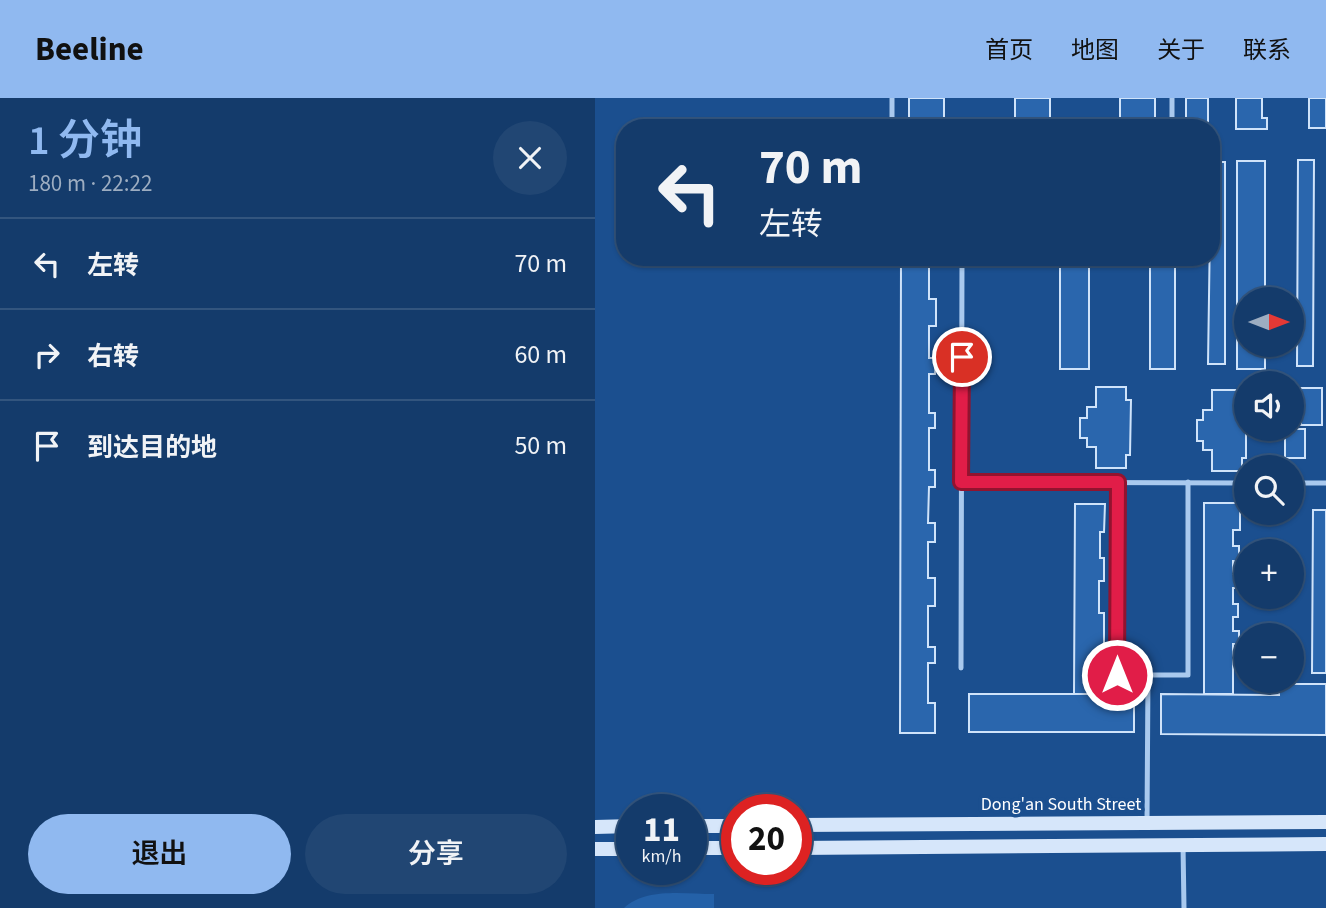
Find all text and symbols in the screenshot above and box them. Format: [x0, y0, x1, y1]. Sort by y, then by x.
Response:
text: Beeline [35, 26, 144, 73]
text: 首页 [985, 33, 1033, 68]
text: 地图 [1071, 33, 1119, 68]
text: 关于 [1157, 33, 1205, 68]
text: 联系 [1243, 33, 1291, 68]
text: 1 分钟 [28, 111, 142, 171]
button: close [493, 121, 567, 195]
text: 70 m [759, 133, 863, 203]
icon: left [644, 147, 735, 238]
text: 180 m · 22:22 [28, 167, 152, 200]
text: 左转 [759, 202, 823, 248]
icon: left [28, 245, 66, 283]
text: 70 m [514, 245, 567, 282]
text: 左转 [87, 247, 139, 284]
north arrow [1234, 287, 1304, 357]
map controls [1234, 287, 1304, 693]
pin [932, 327, 992, 387]
icon: right [28, 336, 66, 374]
text: 60 m [514, 336, 567, 373]
text: 右转 [87, 338, 139, 375]
icon: arrive [943, 338, 981, 376]
button: sound [1234, 371, 1304, 441]
icon: arrive [28, 427, 66, 465]
text: 50 m [514, 427, 567, 464]
text: 到达目的地 [87, 429, 217, 466]
button: search [1234, 455, 1304, 525]
button: + [1234, 539, 1304, 609]
button: − [1234, 623, 1304, 693]
position arrow [1080, 638, 1154, 712]
street label: Dong'an South Street [981, 792, 1141, 817]
speed limit sign: 20 [721, 794, 812, 885]
text: 11 [643, 805, 680, 855]
button: 退出 [28, 814, 291, 894]
button: 分享 [305, 814, 567, 894]
text: km/h [642, 844, 681, 869]

